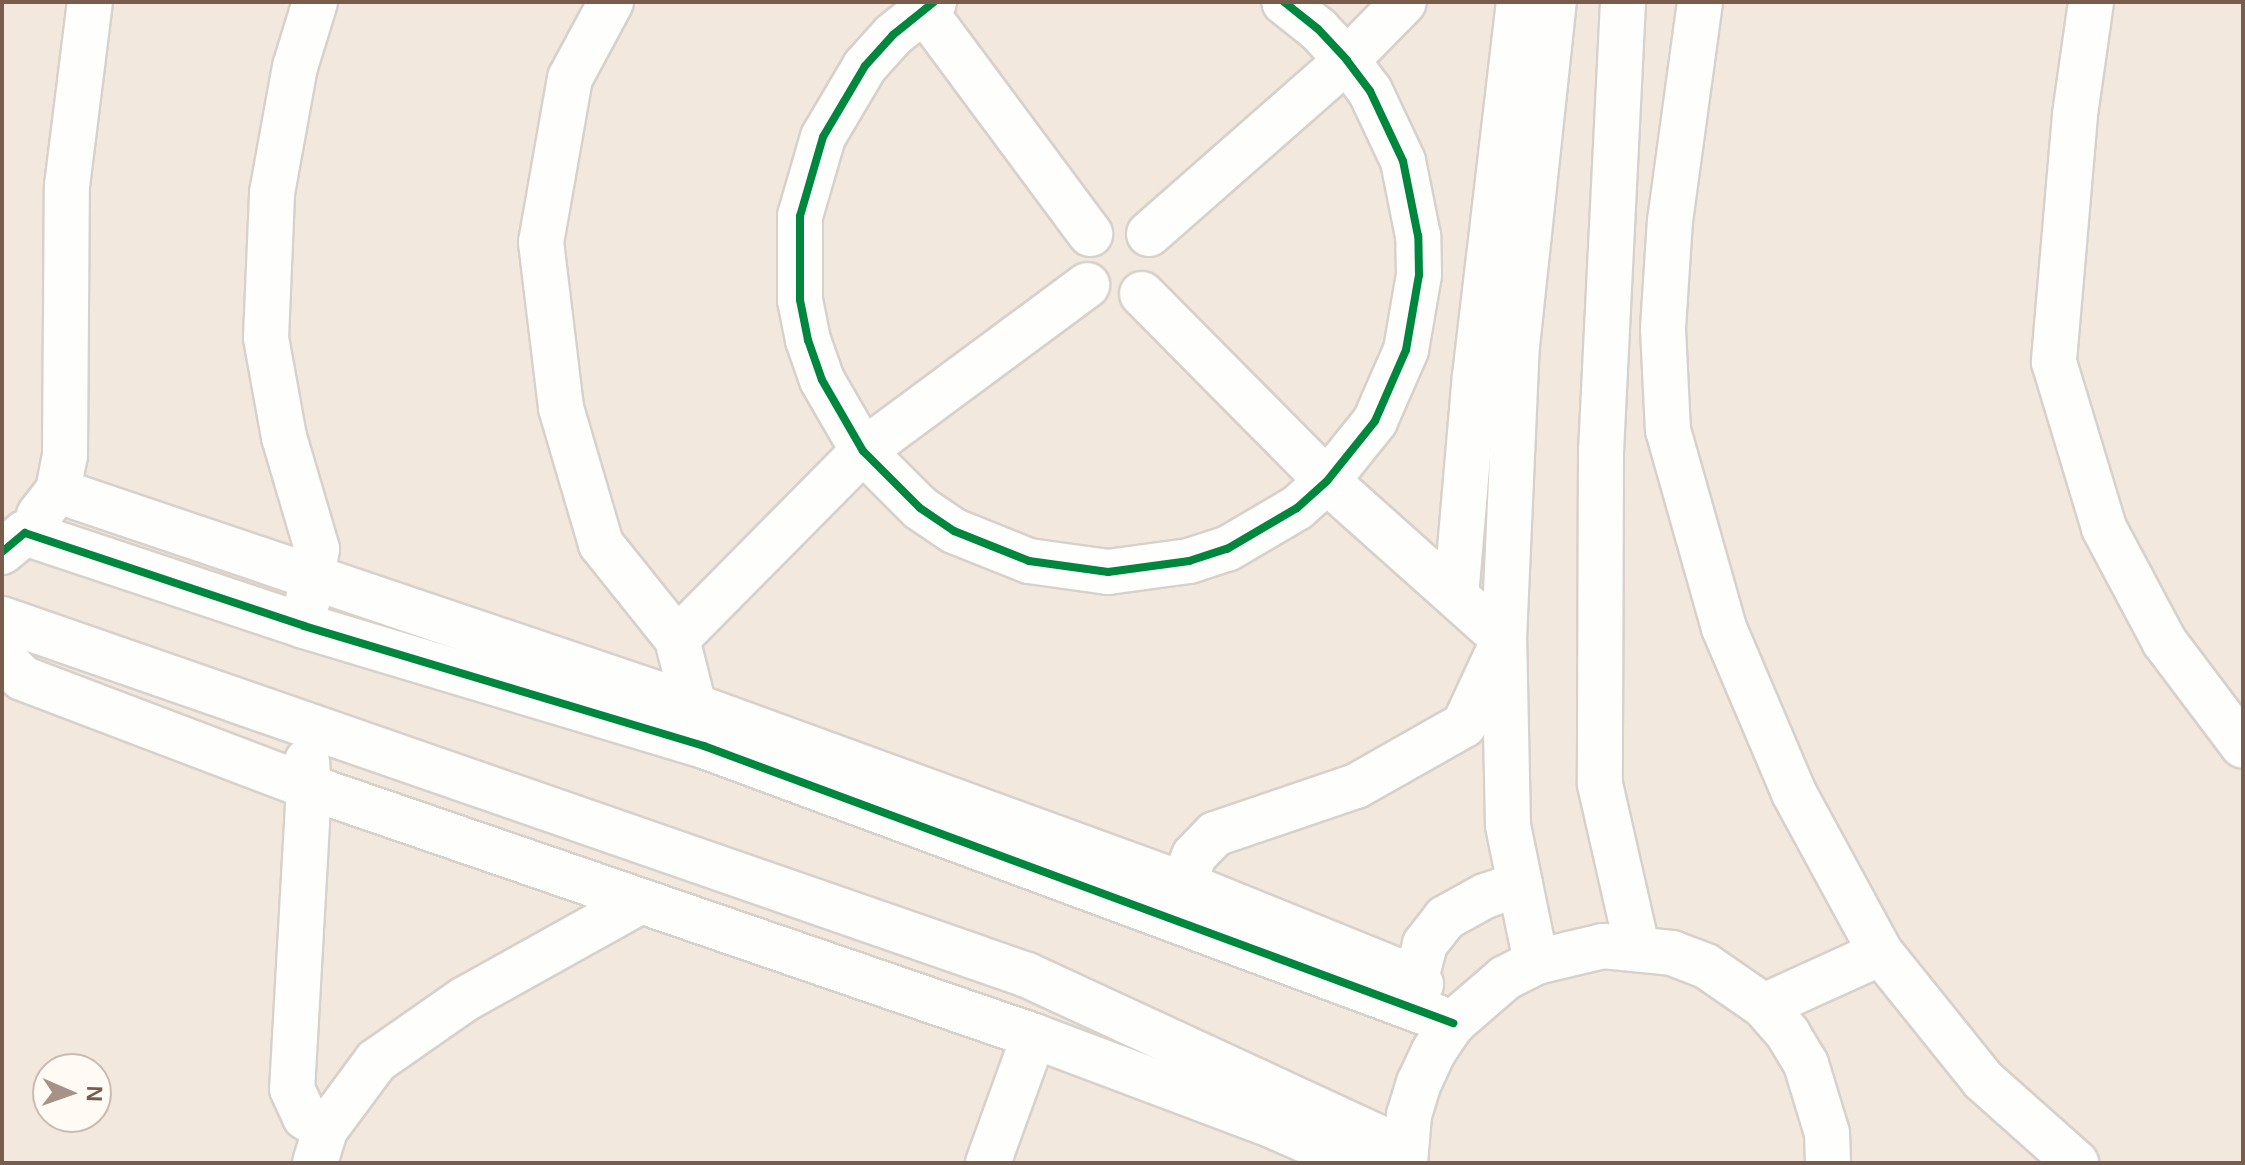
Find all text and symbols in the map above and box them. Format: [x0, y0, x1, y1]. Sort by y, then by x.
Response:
north arrow [32, 1053, 112, 1133]
text: N [82, 1085, 107, 1102]

